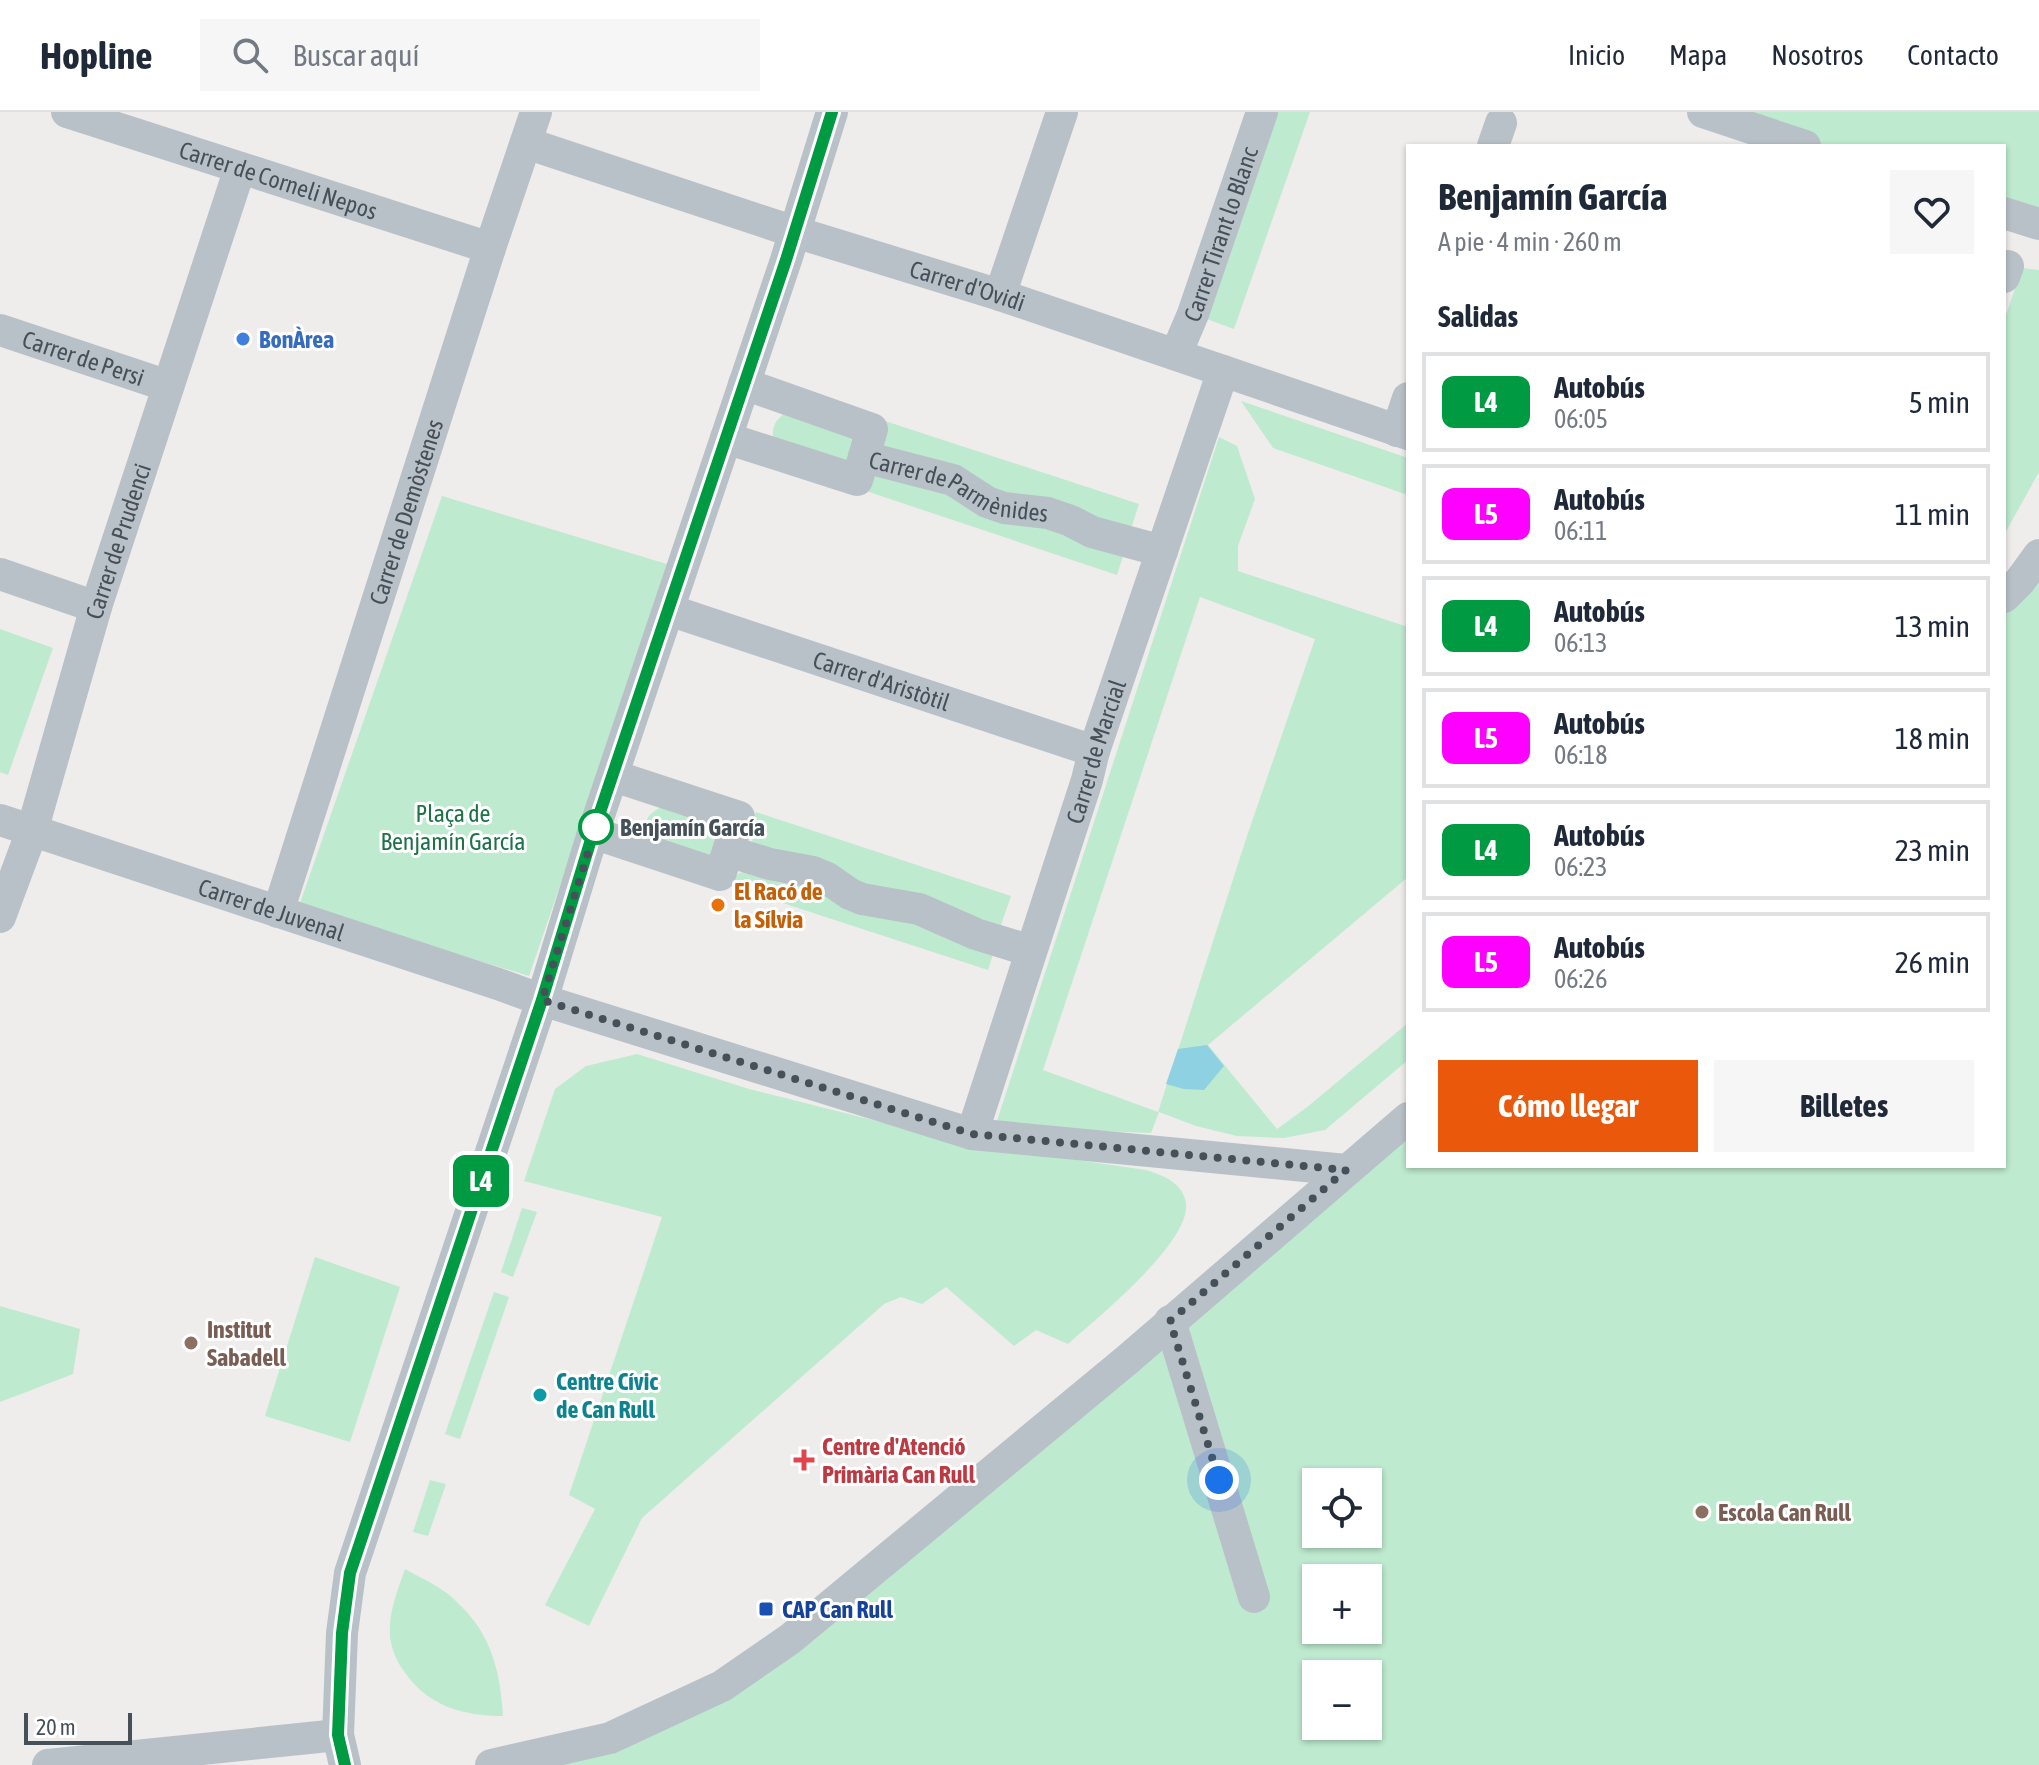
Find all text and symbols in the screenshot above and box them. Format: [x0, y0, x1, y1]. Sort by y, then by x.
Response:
search box [200, 19, 760, 91]
icon: search [228, 33, 272, 77]
text: Hopline [40, 34, 152, 77]
text: Buscar aquí [292, 38, 419, 72]
text: Inicio [1568, 39, 1625, 71]
text: Mapa [1669, 39, 1727, 71]
text: Nosotros [1771, 39, 1863, 71]
text: Contacto [1907, 39, 1999, 71]
street label: Carrer de Corneli Nepos [176, 136, 381, 224]
street label: Carrer Tirant lo Blanc [1178, 143, 1263, 326]
button: heart [1890, 170, 1974, 254]
text: Benjamín García [1438, 175, 1667, 218]
text: A pie · 4 min · 260 m [1438, 227, 1622, 257]
street label: Carrer d'Ovidi [907, 255, 1029, 316]
text: Salidas [1438, 299, 1518, 333]
street label: Carrer de Persi [19, 325, 148, 391]
place label: BonÀrea [259, 326, 334, 353]
marker: BonÀrea [234, 330, 252, 348]
text: Autobús [1554, 370, 1645, 404]
text: 5 min [1909, 385, 1970, 419]
text: L4 [1474, 386, 1498, 418]
text: 06:05 [1554, 404, 1608, 434]
street label: Carrer de Demòstenes [364, 416, 448, 608]
street label: Carrer de Parmènides [866, 445, 1050, 526]
street label: Carrer de Prudenci [80, 460, 156, 622]
text: Autobús [1554, 482, 1645, 516]
text: 11 min [1895, 497, 1970, 531]
text: L5 [1474, 498, 1498, 530]
text: 06:11 [1554, 516, 1608, 546]
text: Autobús [1554, 594, 1645, 628]
text: 13 min [1895, 609, 1970, 643]
text: L4 [1474, 610, 1498, 642]
text: 06:13 [1554, 628, 1608, 658]
street label: Carrer d'Aristòtil [810, 645, 954, 716]
street label: Carrer de Marcial [1060, 675, 1131, 827]
text: Autobús [1554, 706, 1645, 740]
text: 18 min [1895, 721, 1970, 755]
text: L5 [1474, 722, 1498, 754]
text: 06:18 [1554, 740, 1608, 770]
park label: Plaça de Benjamín García [381, 800, 525, 855]
marker: Benjamín García [579, 810, 613, 844]
place label: Benjamín García [620, 814, 765, 841]
text: Autobús [1554, 818, 1645, 852]
text: 23 min [1895, 833, 1970, 867]
text: L4 [1474, 834, 1498, 866]
text: 06:23 [1554, 852, 1608, 882]
street label: Carrer de Juvenal [195, 873, 349, 946]
place label: El Racó de la Sílvia [734, 878, 823, 933]
marker: El Racó de la Sílvia [709, 896, 727, 914]
text: Autobús [1554, 930, 1645, 964]
text: 26 min [1895, 945, 1970, 979]
text: L5 [1474, 946, 1498, 978]
text: 06:26 [1554, 964, 1608, 994]
button: Cómo llegar [1438, 1060, 1698, 1152]
button: Billetes [1714, 1060, 1974, 1152]
line badge: L4 [445, 1155, 517, 1207]
text: L4 [469, 1165, 493, 1197]
place label: Institut Sabadell [207, 1316, 286, 1371]
marker: Institut Sabadell [182, 1334, 200, 1352]
place label: Centre Cívic de Can Rull [556, 1368, 658, 1423]
marker: Centre Cívic de Can Rull [531, 1386, 549, 1404]
place label: Centre d'Atenció Primària Can Rull [822, 1433, 976, 1488]
marker: Centre d'Atenció Primària Can Rull [793, 1449, 815, 1471]
your location [1199, 1460, 1239, 1500]
map controls [1302, 1468, 1382, 1740]
button: locate [1302, 1468, 1382, 1548]
place label: Escola Can Rull [1718, 1499, 1852, 1526]
marker: Escola Can Rull [1693, 1503, 1711, 1521]
button: + [1302, 1564, 1382, 1644]
place label: CAP Can Rull [782, 1596, 893, 1623]
marker: CAP Can Rull [757, 1600, 775, 1618]
button: − [1302, 1660, 1382, 1740]
scale bar [24, 1709, 132, 1745]
text: 20 m [36, 1714, 76, 1740]

